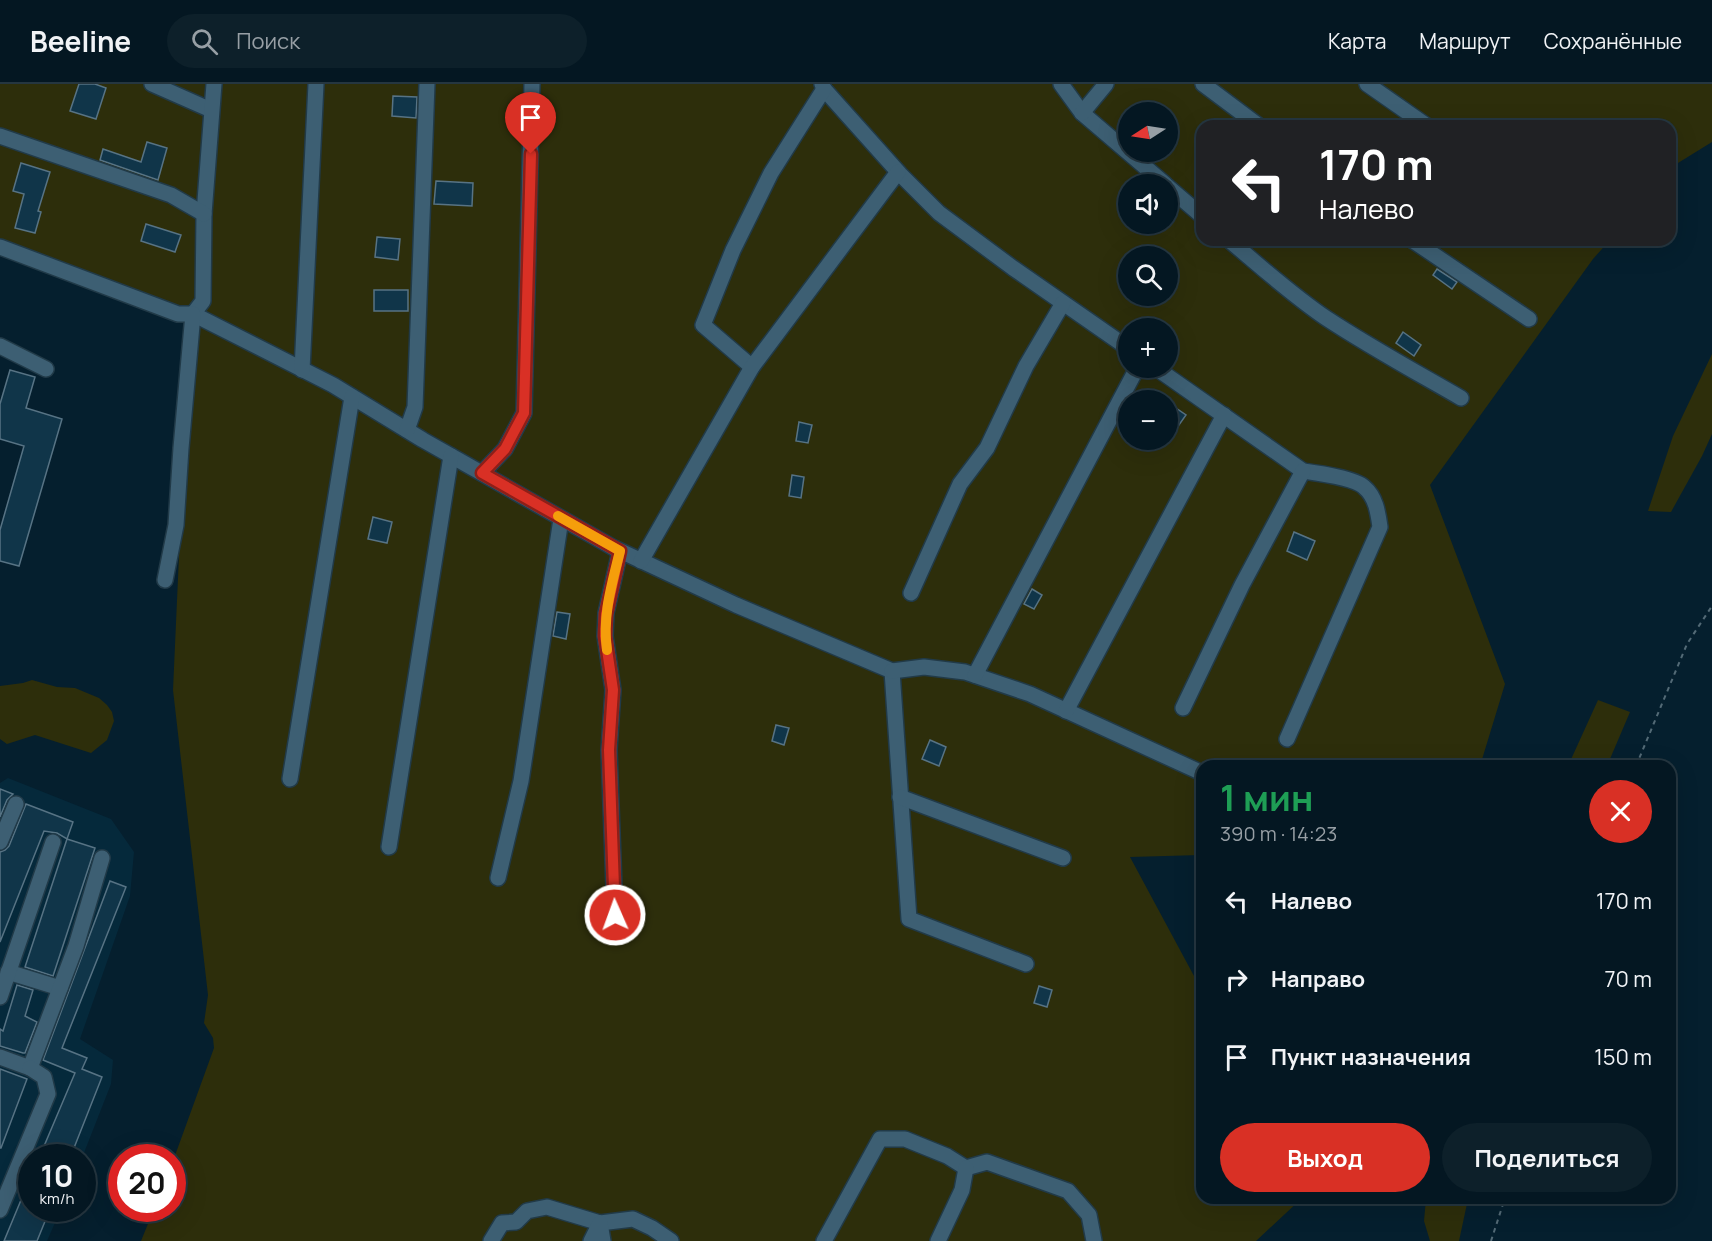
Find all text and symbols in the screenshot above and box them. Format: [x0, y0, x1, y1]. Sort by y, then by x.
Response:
search box [167, 14, 587, 68]
text: Beeline [30, 22, 131, 60]
icon: search [188, 25, 221, 58]
text: Поиск [236, 26, 300, 56]
text: Карта [1328, 27, 1386, 55]
text: Маршрут [1419, 27, 1511, 55]
text: Сохранённые [1544, 27, 1682, 55]
pin [505, 92, 556, 154]
icon: arrive [514, 101, 547, 134]
north arrow [1118, 102, 1178, 162]
map controls [1118, 102, 1178, 450]
text: 170 m [1319, 135, 1434, 193]
icon: left [1220, 144, 1298, 222]
button: sound [1118, 174, 1178, 234]
text: Налево [1319, 190, 1414, 227]
button: search [1118, 246, 1178, 306]
button: + [1118, 318, 1178, 378]
button: − [1118, 390, 1178, 450]
text: 1 мин [1220, 773, 1313, 822]
button: close [1589, 780, 1652, 843]
text: 390 m · 14:23 [1220, 820, 1337, 847]
position arrow [583, 883, 647, 947]
icon: left [1220, 885, 1253, 918]
text: Налево [1271, 886, 1352, 916]
text: 170 m [1596, 886, 1652, 916]
icon: right [1220, 963, 1253, 996]
text: Направо [1271, 964, 1365, 994]
text: 70 m [1604, 964, 1652, 994]
icon: arrive [1220, 1041, 1253, 1074]
text: Пункт назначения [1271, 1042, 1471, 1072]
text: 150 m [1594, 1042, 1652, 1072]
button: Выход [1220, 1123, 1430, 1192]
button: Поделиться [1442, 1123, 1652, 1192]
speed limit sign: 20 [108, 1144, 186, 1222]
text: 10 [41, 1155, 73, 1196]
text: km/h [40, 1188, 74, 1209]

